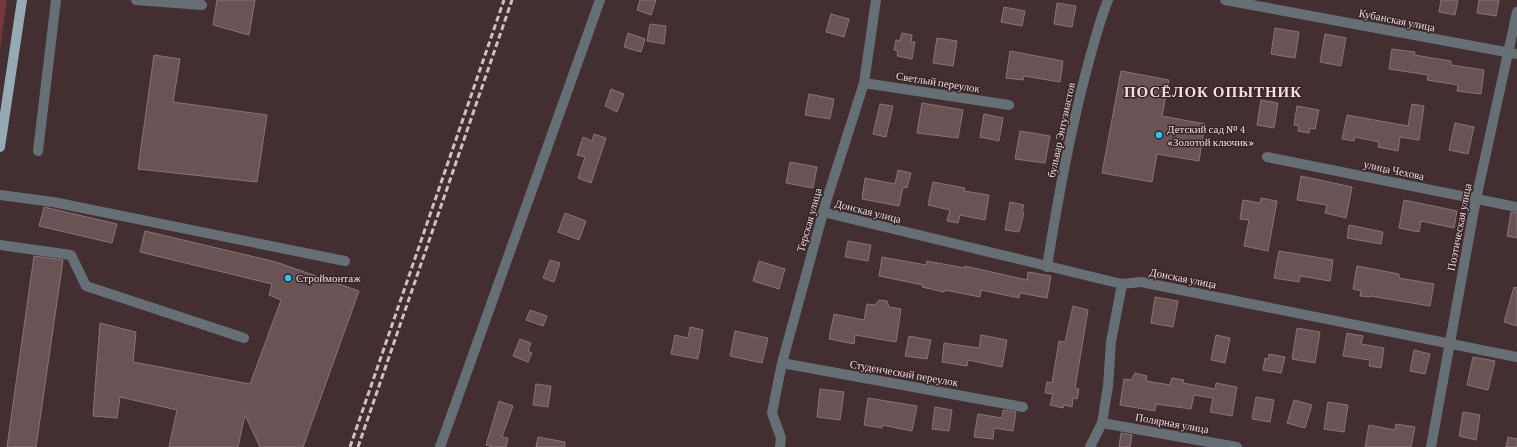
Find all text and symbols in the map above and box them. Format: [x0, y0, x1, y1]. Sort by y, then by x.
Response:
street label: Кубанская улица [1358, 7, 1436, 33]
street label: Светлый переулок [895, 69, 982, 95]
street label: бульвар Энтузиастов [1045, 81, 1077, 179]
district label: ПОСЁЛОК ОПЫТНИК [1124, 84, 1302, 100]
place label: Детский сад № 4 «Золотой ключик» [1167, 123, 1254, 148]
marker: Детский сад № 4 «Золотой ключик» [1154, 130, 1164, 140]
street label: улица Чехова [1363, 158, 1425, 182]
street label: Поэтическая улица [1445, 182, 1473, 272]
street label: Терская улица [794, 187, 824, 253]
street label: Донская улица [833, 197, 903, 225]
street label: Донская улица [1148, 266, 1218, 290]
place label: Строймонтаж [296, 272, 361, 284]
marker: Строймонтаж [283, 273, 293, 283]
street label: Студенческий переулок [849, 358, 960, 389]
street label: Полярная улица [1134, 411, 1210, 435]

